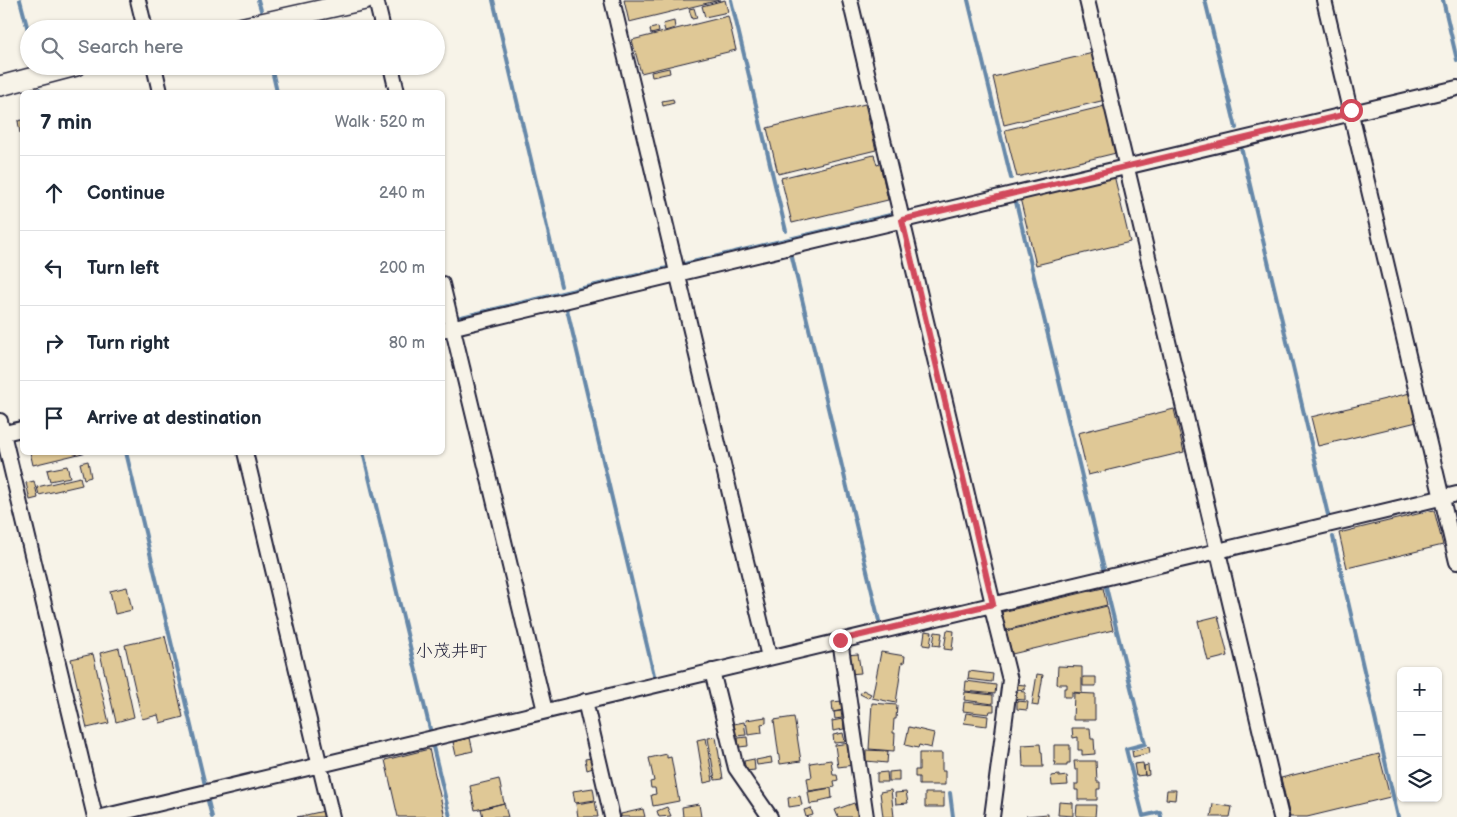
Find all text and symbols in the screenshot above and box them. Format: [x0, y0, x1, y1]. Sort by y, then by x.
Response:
search box [20, 20, 445, 75]
icon: search [38, 34, 66, 62]
text: Search here [78, 36, 183, 59]
route start [1340, 99, 1363, 122]
text: 7 min [40, 110, 92, 135]
text: Walk · 520 m [335, 113, 425, 132]
icon: ahead [40, 179, 68, 207]
text: Continue [87, 182, 165, 205]
text: 240 m [379, 184, 425, 203]
icon: left [40, 254, 68, 282]
text: Turn left [87, 257, 159, 280]
text: 200 m [379, 259, 425, 278]
icon: right [40, 329, 68, 357]
text: Turn right [87, 332, 170, 355]
text: 80 m [389, 334, 425, 353]
icon: arrive [40, 404, 68, 432]
text: Arrive at destination [87, 407, 262, 430]
route end [829, 629, 852, 652]
district label: 小茂井町 [415, 641, 487, 662]
map controls [1397, 667, 1442, 802]
button: + [1397, 667, 1442, 712]
button: − [1397, 712, 1442, 757]
button: layers [1397, 757, 1442, 802]

